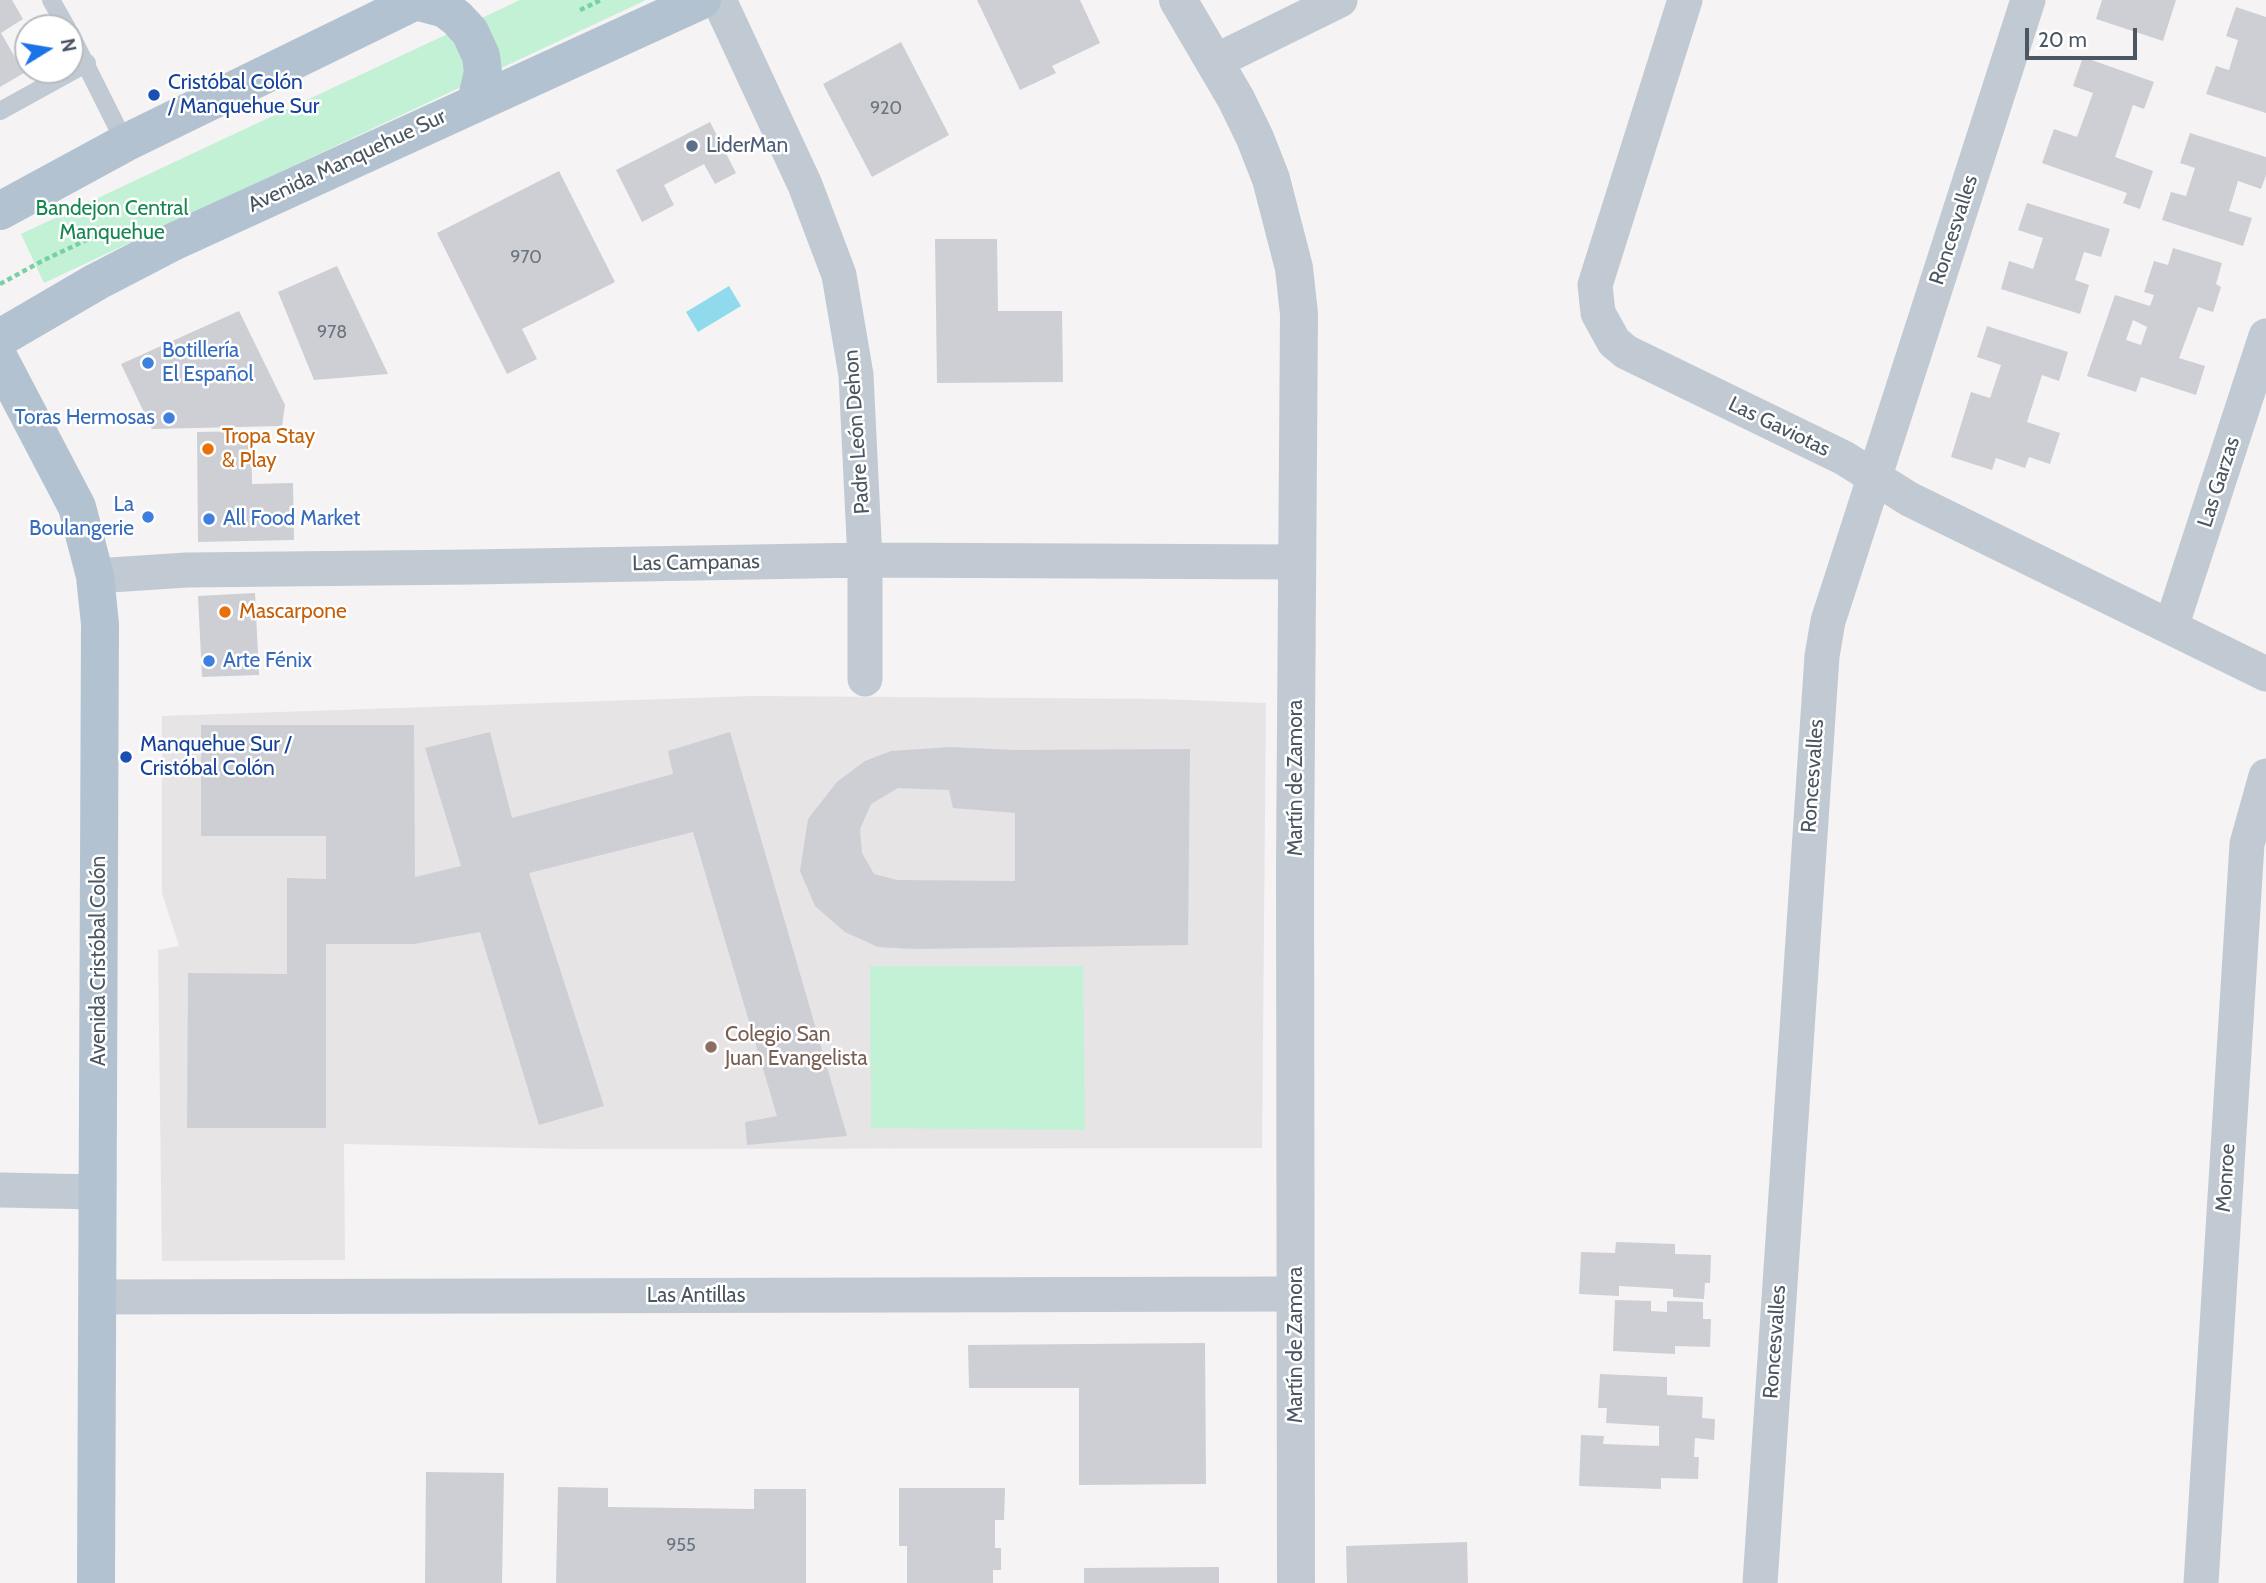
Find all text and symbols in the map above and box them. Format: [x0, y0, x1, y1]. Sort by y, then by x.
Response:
north arrow [14, 14, 84, 84]
scale bar [2028, 14, 2140, 58]
text: 20 m [2038, 27, 2087, 52]
text: N [56, 36, 81, 54]
place label: Cristóbal Colón / Manquehue Sur [168, 70, 319, 120]
marker: Cristóbal Colón / Manquehue Sur [146, 87, 162, 103]
house number: 920 [870, 98, 902, 120]
street label: Avenida Manquehue Sur [244, 104, 450, 218]
place label: LiderMan [706, 133, 788, 159]
marker: LiderMan [684, 138, 700, 154]
street label: Roncesvalles [1924, 172, 1984, 288]
park label: Bandejon Central Manquehue [36, 196, 188, 246]
house number: 970 [510, 247, 542, 269]
house number: 978 [317, 322, 347, 344]
place label: Botillería El Español [162, 338, 254, 388]
street label: Padre León Dehon [839, 349, 875, 515]
marker: Botillería El Español [140, 355, 156, 371]
street label: Las Gaviotas [1724, 392, 1834, 462]
place label: Toras Hermosas [15, 405, 155, 431]
marker: Toras Hermosas [161, 410, 177, 426]
place label: Tropa Stay & Play [222, 424, 315, 474]
street label: Las Garzas [2193, 434, 2245, 530]
marker: Tropa Stay & Play [200, 441, 216, 457]
place label: La Boulangerie [29, 492, 134, 542]
place label: All Food Market [223, 506, 360, 532]
marker: La Boulangerie [140, 509, 156, 525]
marker: All Food Market [201, 511, 217, 527]
street label: Las Campanas [632, 549, 760, 577]
place label: Mascarpone [239, 599, 347, 625]
marker: Mascarpone [217, 604, 233, 620]
place label: Arte Fénix [223, 648, 312, 674]
marker: Arte Fénix [201, 653, 217, 669]
street label: Martín de Zamora [1283, 700, 1309, 856]
street label: Roncesvalles [1796, 718, 1830, 834]
place label: Manquehue Sur / Cristóbal Colón [140, 732, 291, 782]
marker: Manquehue Sur / Cristóbal Colón [118, 749, 134, 765]
street label: Avenida Cristóbal Colón [86, 856, 112, 1066]
place label: Colegio San Juan Evangelista [725, 1022, 867, 1072]
marker: Colegio San Juan Evangelista [703, 1039, 719, 1055]
street label: Monroe [2211, 1143, 2241, 1213]
street label: Martín de Zamora [1283, 1267, 1309, 1423]
street label: Las Antillas [647, 1283, 745, 1309]
street label: Roncesvalles [1758, 1284, 1792, 1400]
house number: 955 [666, 1535, 696, 1557]

